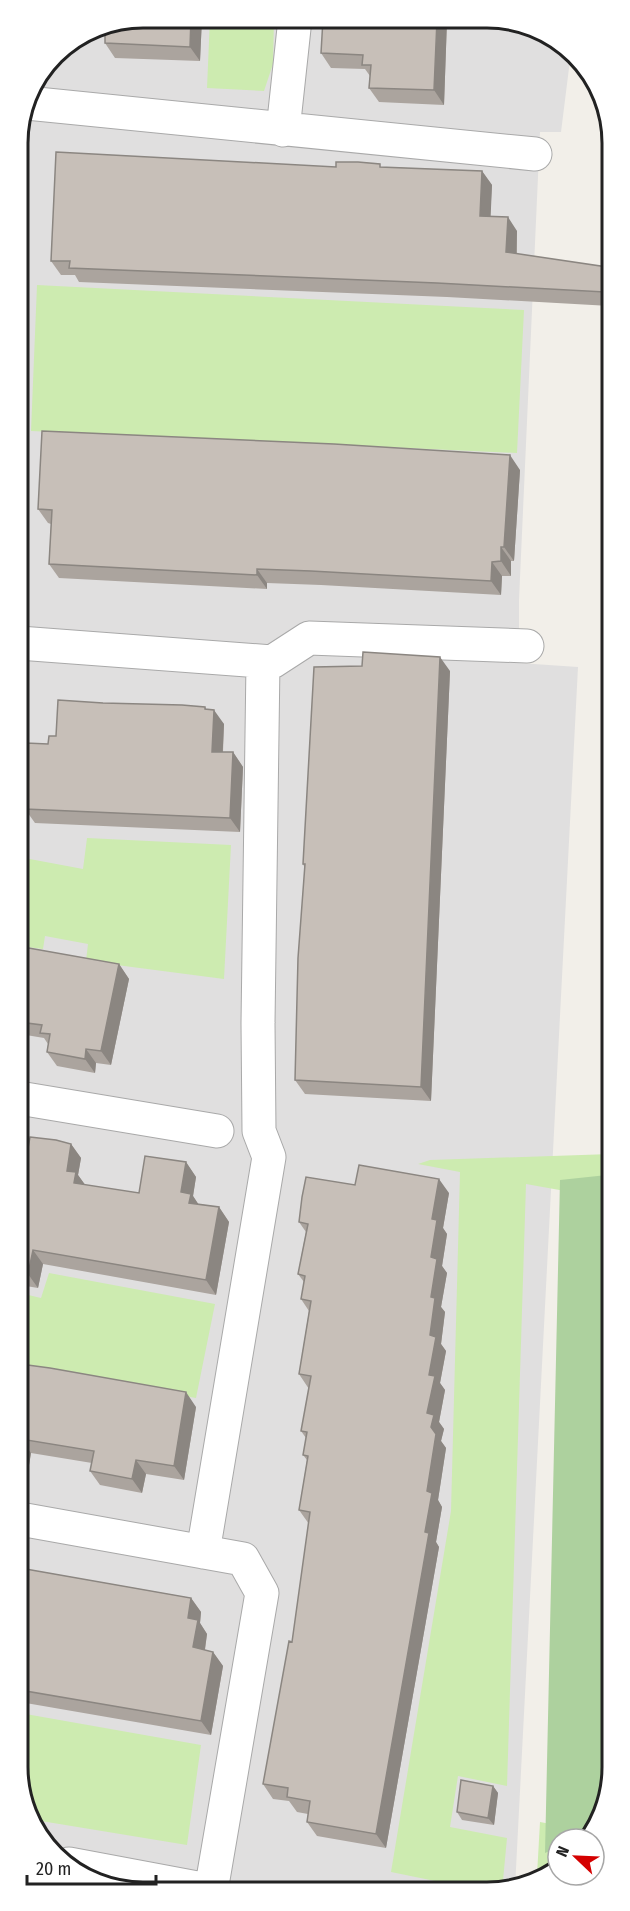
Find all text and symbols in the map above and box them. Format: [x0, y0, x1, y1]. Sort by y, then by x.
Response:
north arrow [546, 1827, 606, 1887]
text: N [552, 1843, 573, 1859]
scale bar [27, 1848, 156, 1886]
text: 20 m [36, 1858, 71, 1880]

